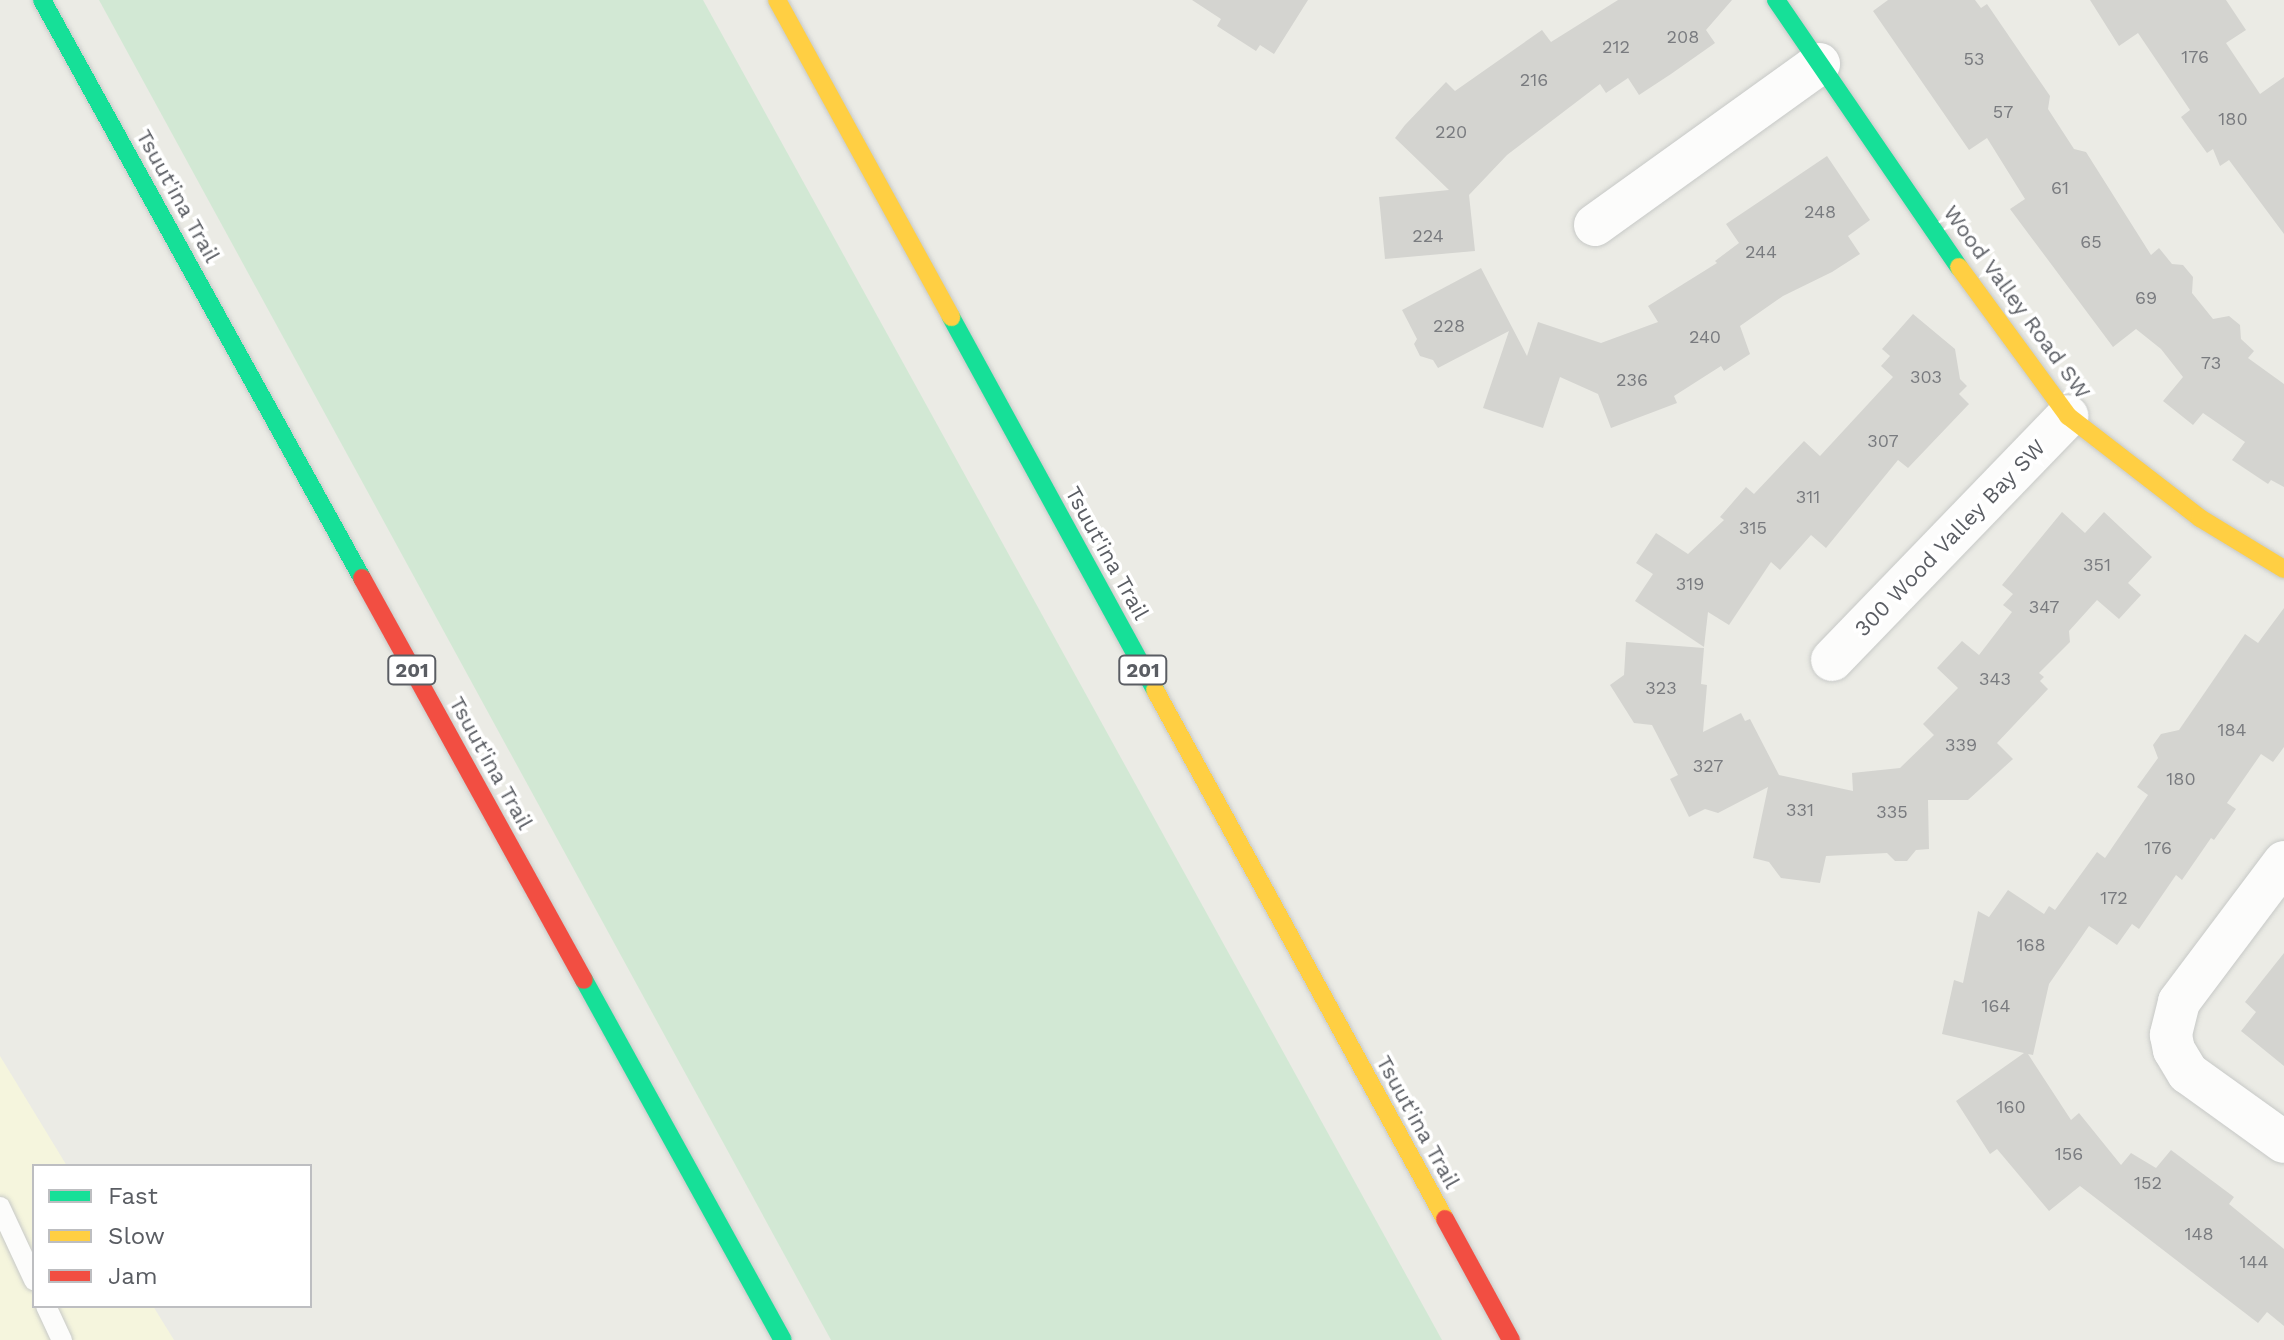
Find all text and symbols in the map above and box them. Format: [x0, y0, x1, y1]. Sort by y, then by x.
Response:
house number: 208 [1667, 26, 1699, 48]
house number: 212 [1602, 36, 1630, 58]
house number: 176 [2181, 46, 2209, 68]
house number: 53 [1964, 48, 1984, 70]
house number: 216 [1520, 69, 1548, 91]
house number: 57 [1993, 101, 2013, 123]
house number: 180 [2218, 108, 2248, 130]
house number: 220 [1435, 121, 1467, 143]
street label: Tsuut'ina Trail [130, 124, 226, 268]
house number: 61 [2051, 177, 2069, 199]
street label: Wood Valley Road SW [1937, 199, 2097, 405]
house number: 248 [1804, 201, 1836, 223]
house number: 224 [1412, 225, 1444, 247]
house number: 65 [2080, 231, 2102, 253]
house number: 244 [1745, 241, 1777, 263]
house number: 69 [2135, 287, 2157, 309]
house number: 228 [1433, 315, 1465, 337]
house number: 240 [1689, 326, 1721, 348]
house number: 73 [2201, 352, 2221, 374]
house number: 303 [1910, 366, 1942, 388]
house number: 236 [1616, 369, 1648, 391]
house number: 307 [1867, 430, 1899, 452]
street label: 300 Wood Valley Bay SW [1848, 433, 2052, 643]
street label: Tsuut'ina Trail [1059, 481, 1155, 625]
house number: 311 [1796, 486, 1820, 508]
house number: 315 [1739, 517, 1767, 539]
house number: 351 [2083, 554, 2111, 576]
house number: 319 [1676, 573, 1704, 595]
house number: 347 [2029, 596, 2059, 618]
road number: 201 [386, 654, 438, 686]
road number: 201 [1117, 654, 1169, 686]
house number: 343 [1979, 668, 2011, 690]
house number: 323 [1645, 677, 1677, 699]
street label: Tsuut'ina Trail [443, 691, 539, 835]
house number: 184 [2217, 719, 2247, 741]
house number: 339 [1945, 734, 1977, 756]
house number: 327 [1693, 755, 1723, 777]
house number: 180 [2166, 768, 2196, 790]
house number: 331 [1786, 799, 1814, 821]
house number: 335 [1876, 801, 1908, 823]
house number: 176 [2144, 837, 2172, 859]
house number: 172 [2100, 887, 2128, 909]
house number: 168 [2016, 934, 2046, 956]
house number: 164 [1982, 995, 2010, 1017]
street label: Tsuut'ina Trail [1370, 1050, 1466, 1194]
house number: 160 [1996, 1096, 2026, 1118]
house number: 156 [2055, 1143, 2083, 1165]
legend [32, 1164, 312, 1308]
house number: 152 [2134, 1172, 2162, 1194]
text: Fast [108, 1182, 158, 1210]
text: Slow [108, 1222, 165, 1250]
house number: 148 [2184, 1223, 2214, 1245]
house number: 144 [2239, 1251, 2269, 1273]
text: Jam [108, 1262, 158, 1290]

